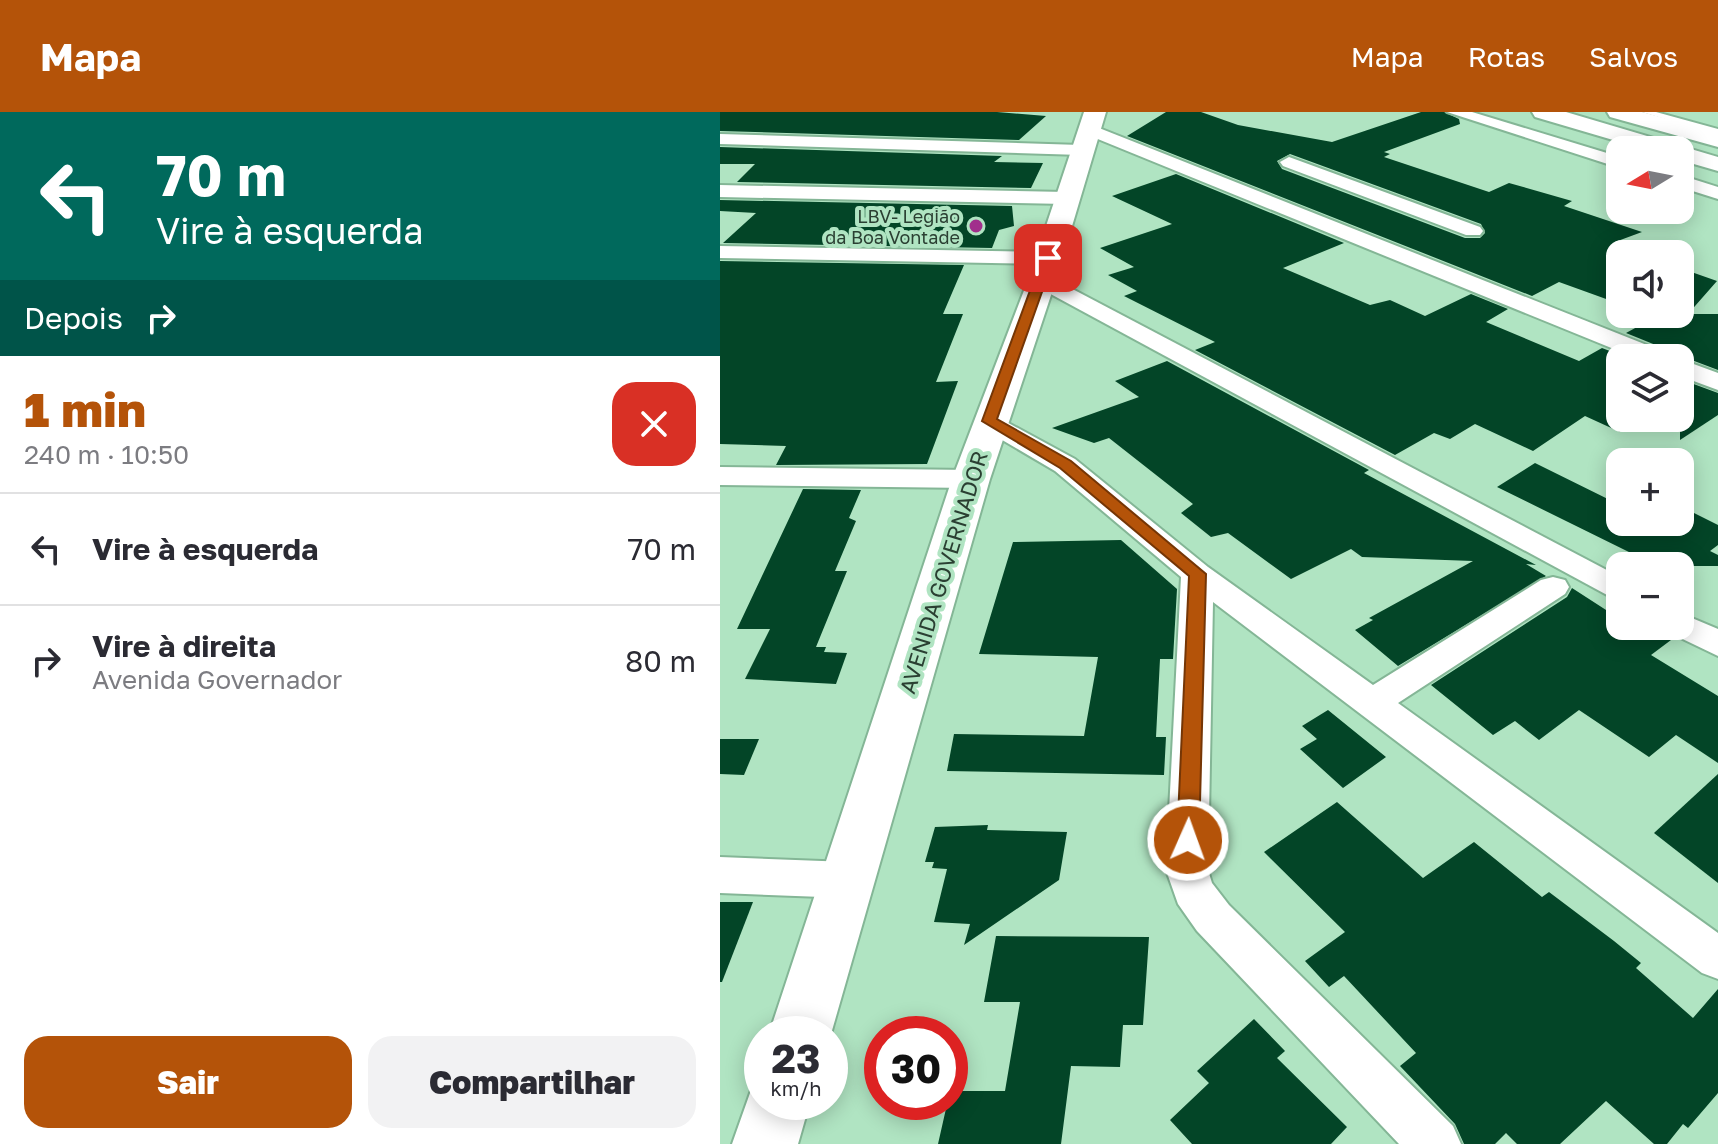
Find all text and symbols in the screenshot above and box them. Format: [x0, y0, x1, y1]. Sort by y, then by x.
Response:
text: Mapa [40, 34, 141, 79]
text: Mapa [1351, 40, 1424, 73]
text: Rotas [1468, 40, 1545, 73]
text: Salvos [1589, 40, 1678, 73]
north arrow [1606, 136, 1694, 224]
map controls [1606, 136, 1694, 640]
text: 70 m [156, 141, 286, 208]
icon: left [24, 144, 128, 248]
place label: LBV- Legião da Boa Vontade [825, 205, 960, 248]
text: Vire à esquerda [156, 209, 424, 252]
marker: LBV- Legião da Boa Vontade [967, 217, 985, 235]
pin [1014, 224, 1082, 292]
icon: arrive [1026, 236, 1070, 280]
button: sound [1606, 240, 1694, 328]
icon: right [139, 296, 183, 340]
text: Depois [24, 300, 123, 336]
button: layers [1606, 344, 1694, 432]
text: 1 min [24, 380, 146, 438]
button: close [612, 382, 696, 466]
text: 240 m · 10:50 [24, 439, 189, 470]
street label: AVENIDA GOVERNADOR [893, 447, 993, 697]
button: + [1606, 448, 1694, 536]
icon: left [24, 527, 68, 571]
text: Vire à esquerda [92, 531, 318, 567]
text: 70 m [627, 531, 696, 567]
button: − [1606, 552, 1694, 640]
text: Vire à direita [92, 628, 276, 664]
icon: right [24, 639, 68, 683]
text: 80 m [625, 643, 696, 679]
text: Avenida Governador [92, 664, 342, 695]
position arrow [1146, 798, 1230, 882]
speed limit sign: 30 [864, 1016, 968, 1120]
text: 23 [772, 1034, 820, 1082]
button: Sair [24, 1036, 352, 1128]
button: Compartilhar [368, 1036, 696, 1128]
text: km/h [771, 1076, 821, 1100]

